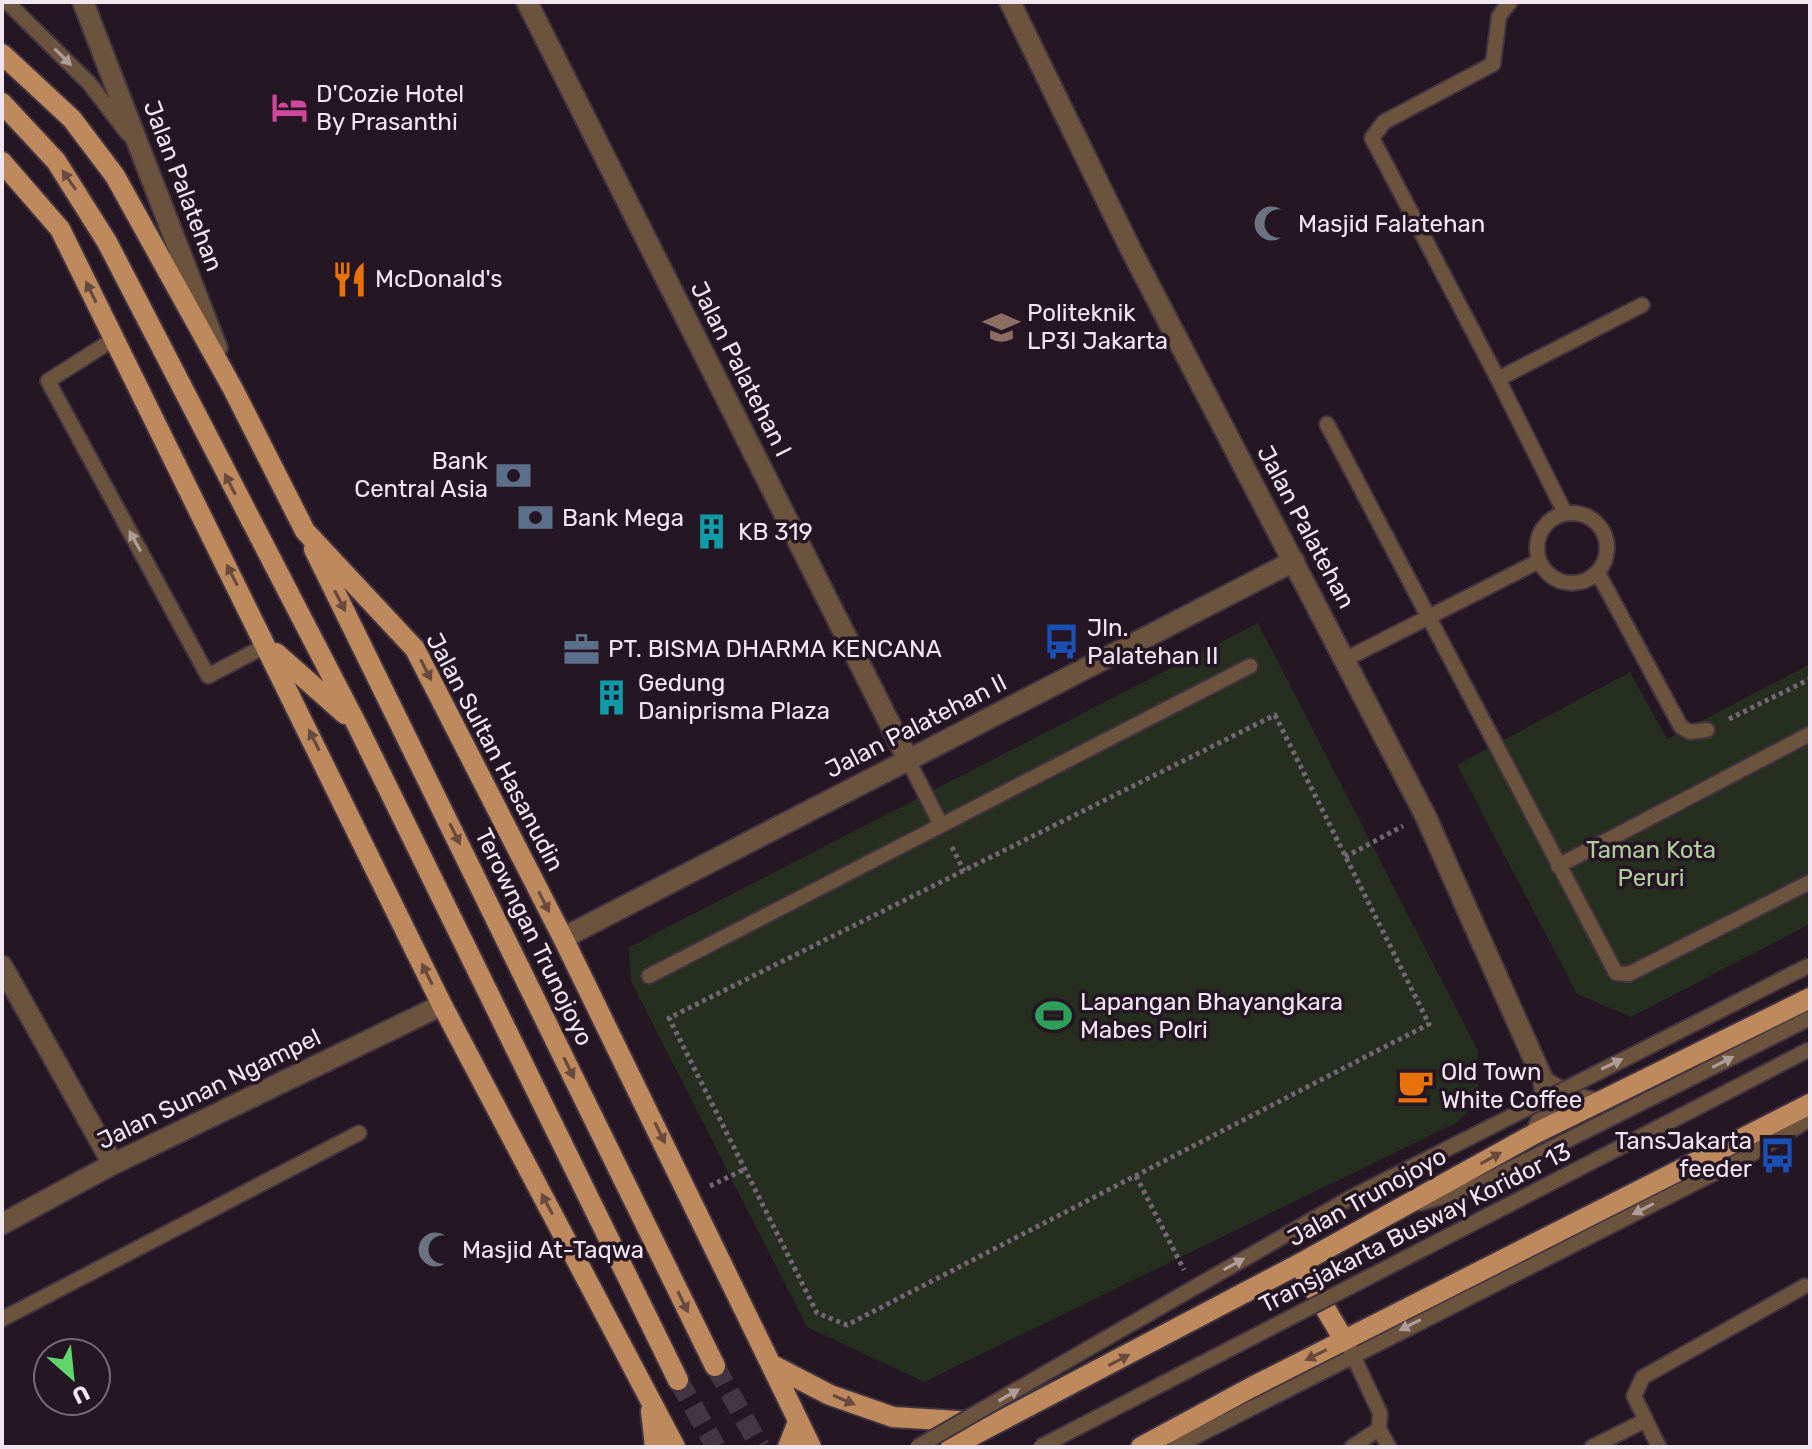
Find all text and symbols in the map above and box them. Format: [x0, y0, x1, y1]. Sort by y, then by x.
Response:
one-way arrow [53, 47, 72, 66]
place label: D'Cozie Hotel By Prasanthi [316, 80, 464, 136]
hotel icon: D'Cozie Hotel By Prasanthi [271, 89, 309, 127]
street label: Jalan Palatehan [138, 97, 228, 275]
one-way arrow [62, 170, 78, 191]
mosque icon: Masjid Falatehan [1253, 205, 1291, 243]
place label: Masjid Falatehan [1298, 210, 1485, 238]
restaurant icon: McDonald's [330, 260, 368, 298]
place label: McDonald's [375, 265, 502, 293]
street label: Jalan Palatehan I [685, 277, 797, 461]
one-way arrow [84, 281, 98, 304]
place label: Politeknik LP3I Jakarta [1027, 299, 1168, 355]
school or university icon: Politeknik LP3I Jakarta [982, 308, 1020, 346]
street label: Jalan Palatehan [1251, 441, 1361, 613]
place label: Bank Central Asia [354, 447, 489, 503]
bank icon: Bank Central Asia [495, 456, 533, 494]
one-way arrow [224, 472, 237, 495]
bank icon: Bank Mega [517, 499, 555, 537]
place label: Bank Mega [562, 504, 684, 532]
building icon: KB 319 [693, 513, 731, 551]
place label: KB 319 [738, 518, 813, 546]
one-way arrow [128, 530, 142, 552]
one-way arrow [225, 563, 239, 587]
one-way arrow [333, 590, 347, 613]
place label: Jln. Palatehan II [1087, 614, 1219, 670]
bus stop icon: Jln. Palatehan II [1042, 623, 1080, 661]
street label: Jalan Sultan Hasanudin [420, 628, 570, 876]
office icon: PT. BISMA DHARMA KENCANA [563, 630, 601, 668]
place label: PT. BISMA DHARMA KENCANA [608, 635, 942, 663]
one-way arrow [420, 659, 433, 682]
street label: Jalan Palatehan II [821, 668, 1011, 784]
place label: Gedung Daniprisma Plaza [638, 669, 830, 725]
building icon: Gedung Daniprisma Plaza [593, 678, 631, 716]
one-way arrow [307, 728, 321, 752]
one-way arrow [449, 823, 462, 846]
street label: Terowngan Trunojoyo [469, 824, 599, 1050]
park label: Taman Kota Peruri [1586, 836, 1716, 892]
one-way arrow [537, 891, 551, 914]
one-way arrow [420, 962, 434, 986]
place label: Lapangan Bhayangkara Mabes Polri [1080, 988, 1343, 1044]
sports icon: Lapangan Bhayangkara Mabes Polri [1035, 997, 1073, 1035]
street label: Jalan Sunan Ngampel [93, 1023, 325, 1155]
one-way arrow [1712, 1055, 1735, 1069]
one-way arrow [562, 1056, 576, 1079]
one-way arrow [1600, 1057, 1623, 1071]
place label: Old Town White Coffee [1441, 1058, 1582, 1114]
cafe icon: Old Town White Coffee [1396, 1067, 1434, 1105]
one-way arrow [653, 1122, 666, 1145]
place label: TansJakarta feeder [1615, 1127, 1752, 1183]
bus stop icon: TansJakarta feeder [1759, 1136, 1797, 1174]
street label: Transjakarta Busway Koridor 13 [1255, 1137, 1575, 1319]
street label: Jalan Trunojoyo [1283, 1142, 1451, 1252]
one-way arrow [1479, 1152, 1502, 1165]
one-way arrow [541, 1193, 554, 1216]
one-way arrow [1631, 1202, 1654, 1215]
mosque icon: Masjid At-Taqwa [417, 1231, 455, 1269]
place label: Masjid At-Taqwa [462, 1236, 644, 1264]
one-way arrow [1223, 1257, 1245, 1271]
one-way arrow [676, 1290, 690, 1313]
one-way arrow [1399, 1318, 1422, 1332]
north arrow [32, 1337, 112, 1417]
one-way arrow [1304, 1348, 1327, 1361]
one-way arrow [1108, 1353, 1131, 1366]
text: U [68, 1379, 94, 1410]
one-way arrow [998, 1388, 1020, 1402]
one-way arrow [832, 1394, 856, 1407]

